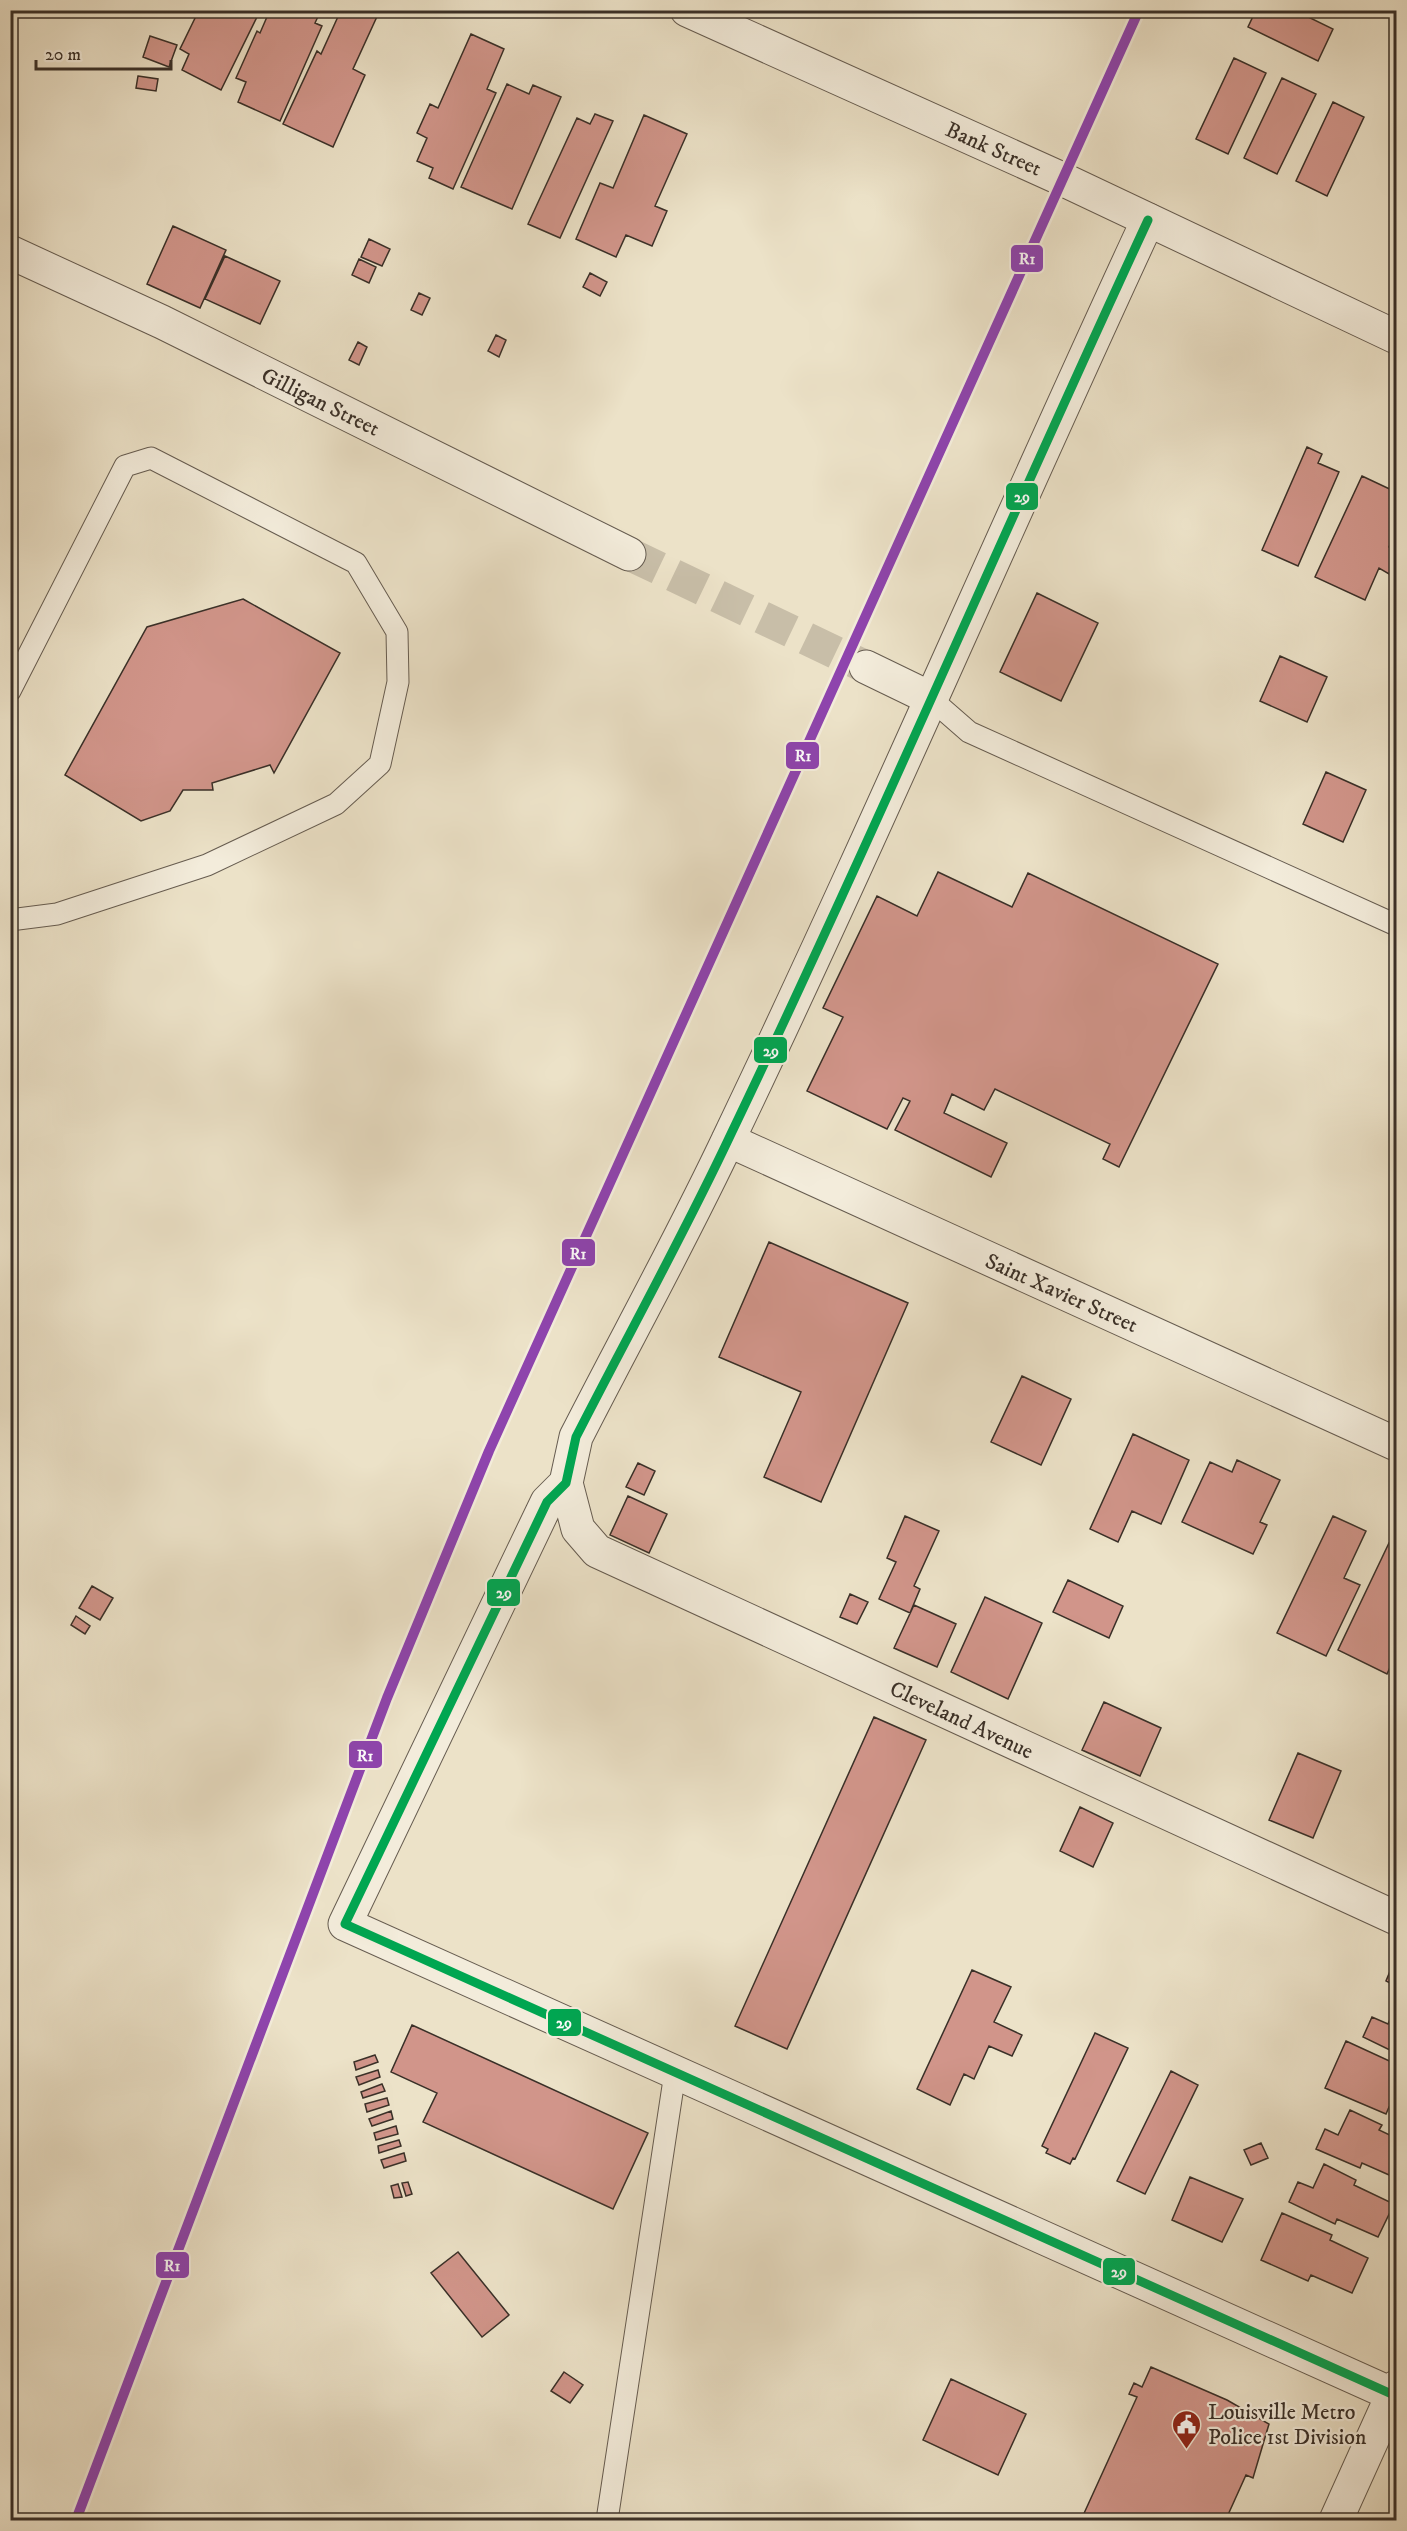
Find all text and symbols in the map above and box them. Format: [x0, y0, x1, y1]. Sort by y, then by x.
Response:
scale bar [36, 33, 171, 71]
text: 20 m [45, 44, 81, 66]
street label: Bank Street [941, 116, 1046, 183]
line badge: R1 [1010, 244, 1044, 273]
text: R1 [1019, 249, 1035, 269]
street label: Gilligan Street [257, 362, 384, 443]
line badge: 29 [1005, 482, 1039, 511]
text: 29 [1014, 487, 1030, 507]
line badge: R1 [785, 741, 820, 770]
text: R1 [795, 746, 811, 766]
line badge: 29 [753, 1036, 788, 1064]
text: 29 [763, 1041, 779, 1061]
line badge: R1 [561, 1238, 596, 1267]
text: R1 [570, 1244, 586, 1264]
street label: Saint Xavier Street [981, 1248, 1142, 1339]
line badge: 29 [486, 1578, 521, 1607]
text: 29 [496, 1583, 512, 1603]
street label: Cleveland Avenue [885, 1675, 1038, 1765]
line badge: R1 [348, 1740, 383, 1769]
text: R1 [357, 1746, 373, 1766]
line badge: 29 [547, 2008, 582, 2037]
text: 29 [556, 2013, 572, 2033]
line badge: R1 [155, 2251, 190, 2279]
text: R1 [164, 2256, 180, 2276]
line badge: 29 [1102, 2257, 1136, 2286]
text: 29 [1111, 2262, 1127, 2282]
place label: Louisville Metro Police 1st Division [1208, 2399, 1367, 2451]
public building icon: Louisville Metro Police 1st Division [1171, 2408, 1203, 2450]

